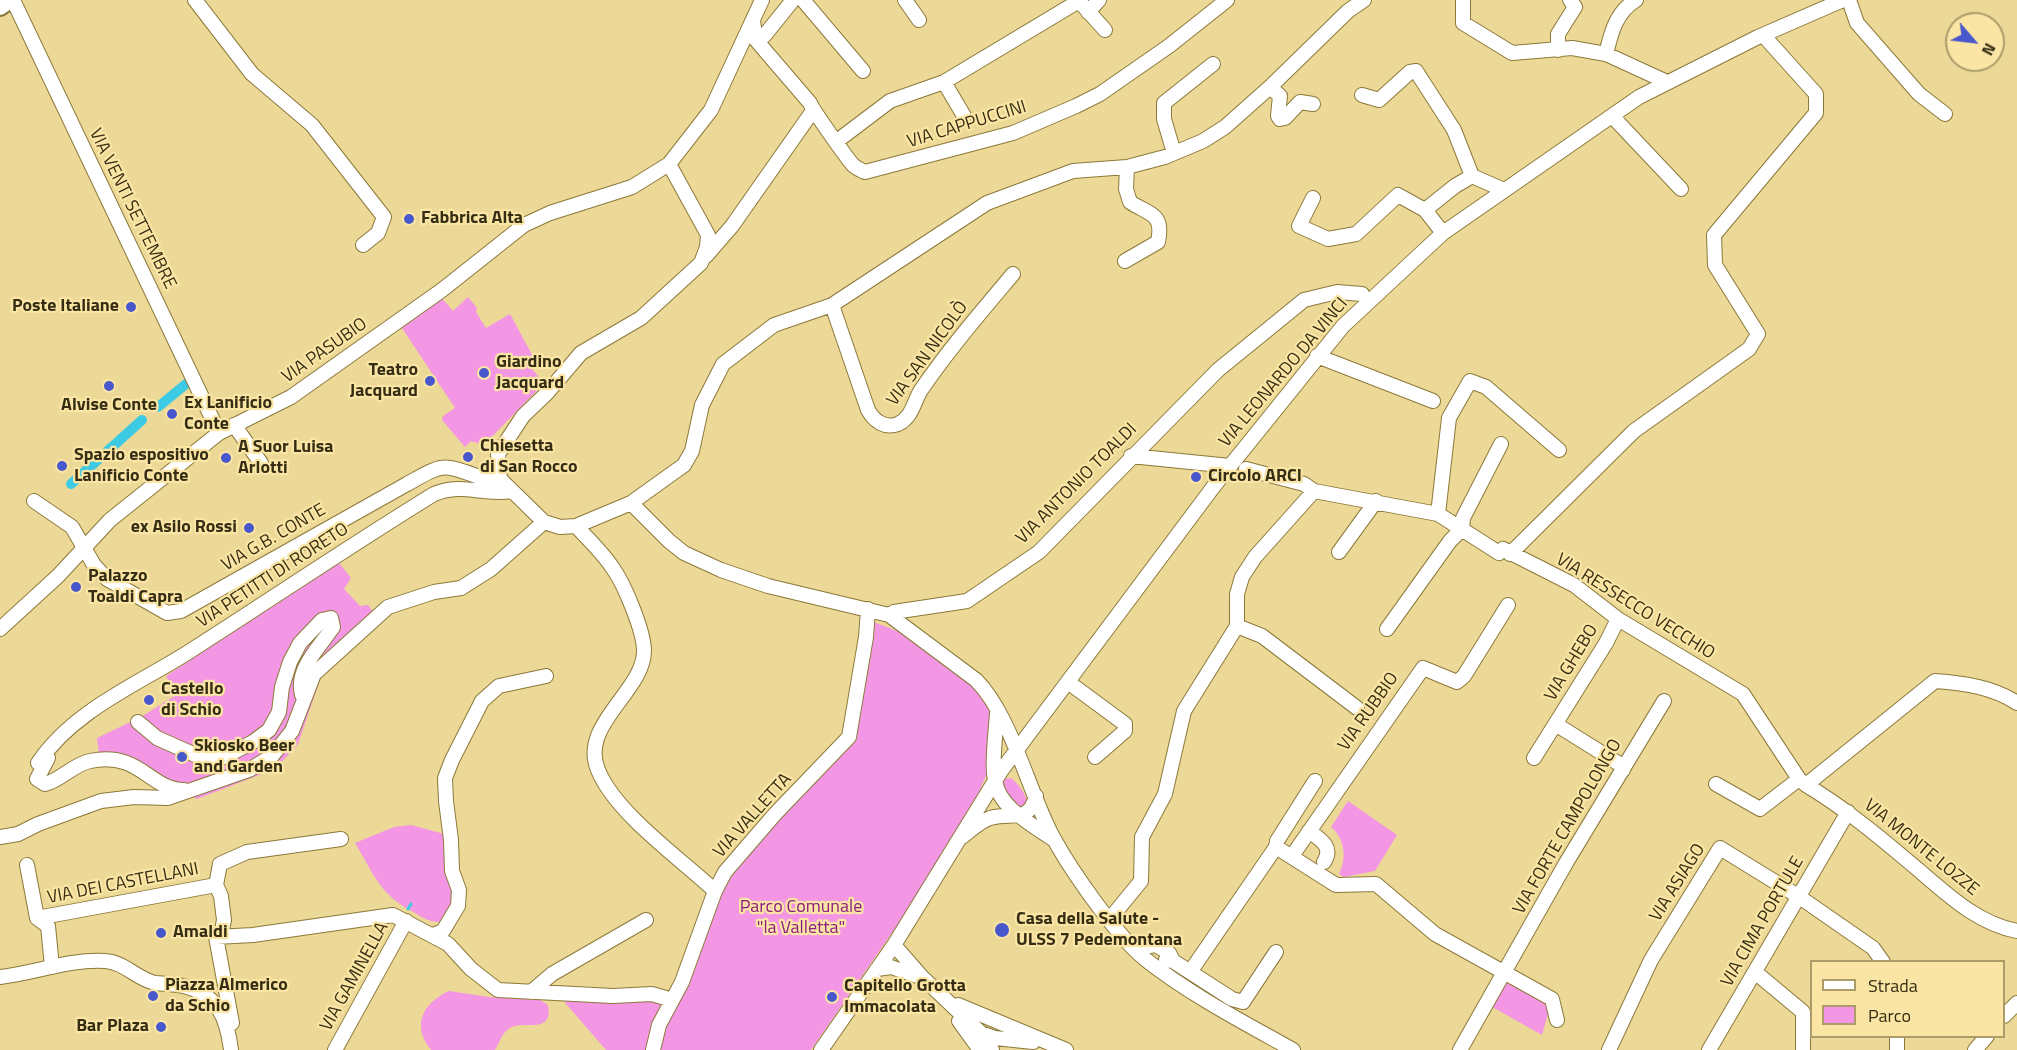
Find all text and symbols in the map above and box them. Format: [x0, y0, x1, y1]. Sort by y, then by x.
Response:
north arrow [1945, 12, 2005, 72]
text: N [1976, 39, 2002, 60]
street label: VIA CAPPUCCINI [905, 97, 1029, 153]
street label: VIA VENTI SETTEMBRE [84, 125, 180, 293]
place label: Fabbrica Alta [421, 208, 523, 230]
marker: Fabbrica Alta [402, 212, 416, 226]
street label: VIA LEONARDO DA VINCI [1215, 294, 1353, 452]
place label: Poste Italiane [12, 296, 119, 318]
street label: VIA SAN NICOLÒ [883, 297, 973, 411]
marker: Poste Italiane [124, 300, 138, 314]
street label: VIA PASUBIO [278, 314, 372, 388]
place label: Giardino Jacquard [496, 352, 564, 394]
place label: Teatro Jacquard [350, 360, 418, 403]
marker: Giardino Jacquard [477, 366, 491, 380]
marker: Teatro Jacquard [423, 374, 437, 388]
marker: Alvise Conte [102, 379, 116, 393]
place label: Ex Lanificio Conte [184, 393, 272, 436]
place label: Alvise Conte [61, 395, 157, 417]
marker: Ex Lanificio Conte [165, 407, 179, 421]
street label: VIA ANTONIO TOALDI [1012, 419, 1142, 549]
place label: Chiesetta di San Rocco [480, 436, 577, 478]
place label: A Suor Luisa Arlotti [238, 437, 334, 480]
place label: Spazio espositivo Lanificio Conte [74, 445, 209, 488]
marker: Chiesetta di San Rocco [461, 450, 475, 464]
marker: A Suor Luisa Arlotti [219, 451, 233, 465]
marker: Spazio espositivo Lanificio Conte [55, 459, 69, 473]
place label: Circolo ARCI [1208, 466, 1302, 488]
marker: Circolo ARCI [1189, 470, 1203, 484]
street label: VIA G.B. CONTE [218, 500, 330, 576]
place label: ex Asilo Rossi [131, 517, 237, 539]
street label: VIA PETITTI DI RORETO [193, 519, 353, 633]
marker: ex Asilo Rossi [242, 521, 256, 535]
street label: VIA RESSECCO VECCHIO [1552, 549, 1718, 665]
place label: Palazzo Toaldi Capra [88, 566, 183, 608]
marker: Palazzo Toaldi Capra [69, 580, 83, 594]
street label: VIA GHEBO [1541, 621, 1603, 705]
street label: VIA RUBBIO [1334, 669, 1404, 755]
place label: Castello di Schio [161, 679, 223, 722]
marker: Castello di Schio [142, 693, 156, 707]
place label: Skiosko Beer and Garden [194, 736, 294, 778]
street label: VIA FORTE CAMPOLONGO [1509, 736, 1627, 918]
marker: Skiosko Beer and Garden [175, 750, 189, 764]
street label: VIA VALLETTA [709, 769, 797, 863]
street label: VIA MONTE LOZZE [1859, 795, 1983, 901]
street label: VIA ASIAGO [1646, 840, 1710, 926]
street label: VIA CIMA PORTULE [1717, 853, 1809, 991]
street label: VIA DEI CASTELLANI [46, 859, 200, 909]
park label: Parco Comunale "la Valletta" [740, 897, 862, 940]
place label: Casa della Salute - ULSS 7 Pedemontana [1016, 909, 1182, 952]
street label: VIA GAMINELLA [316, 919, 394, 1035]
marker: Casa della Salute - ULSS 7 Pedemontana [993, 921, 1011, 939]
place label: Amaldi [173, 922, 228, 944]
marker: Amaldi [154, 926, 168, 940]
legend [1810, 960, 2005, 1038]
text: Strada [1868, 972, 1918, 999]
place label: Piazza Almerico da Schio [165, 975, 288, 1018]
place label: Capitello Grotta Immacolata [844, 976, 966, 1018]
marker: Piazza Almerico da Schio [146, 989, 160, 1003]
marker: Capitello Grotta Immacolata [825, 990, 839, 1004]
text: Parco [1868, 1002, 1911, 1029]
place label: Bar Plaza [76, 1016, 149, 1038]
marker: Bar Plaza [154, 1020, 168, 1034]

